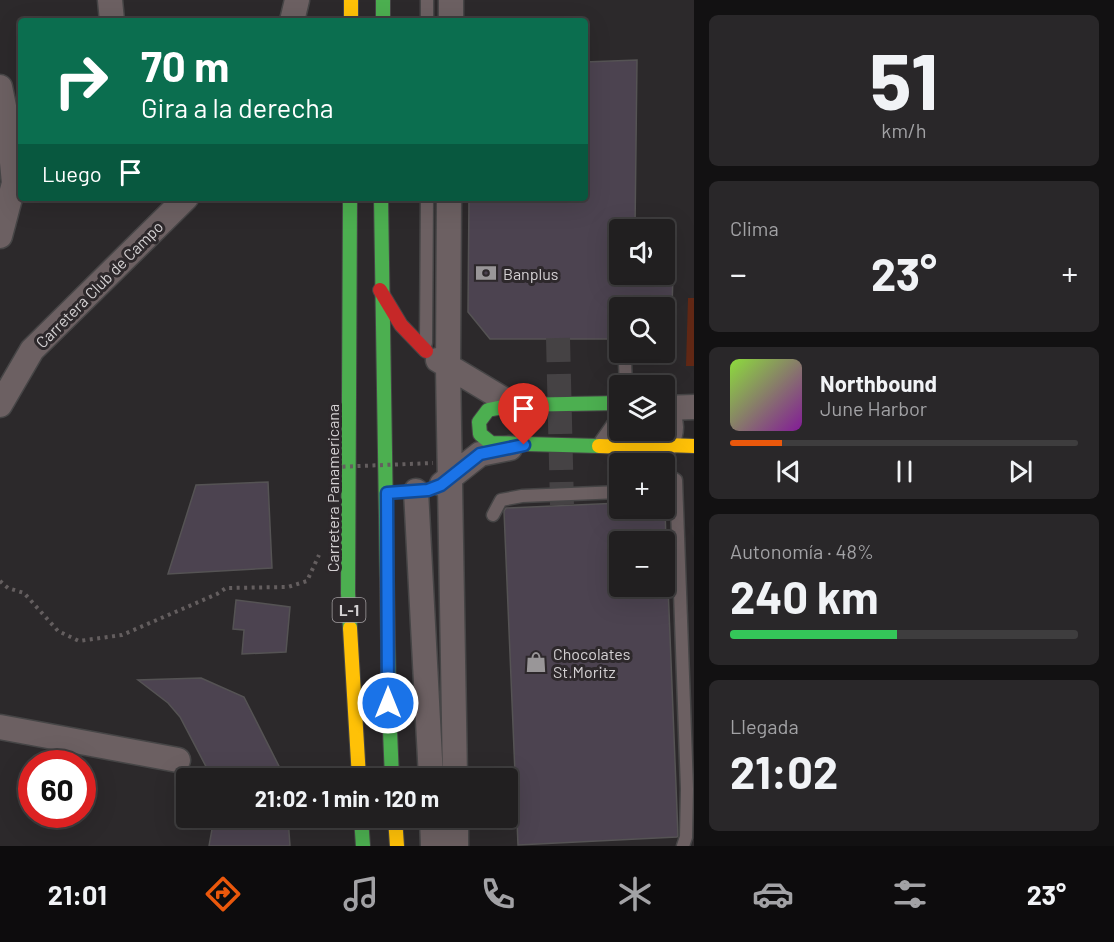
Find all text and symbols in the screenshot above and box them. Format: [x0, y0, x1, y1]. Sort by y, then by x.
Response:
text: 51 [870, 32, 938, 126]
text: 70 m [141, 40, 229, 90]
icon: right [42, 42, 120, 120]
text: Gira a la derecha [141, 91, 334, 123]
text: km/h [881, 118, 927, 142]
icon: arrive [114, 156, 147, 189]
text: Luego [42, 160, 102, 186]
text: Clima [730, 216, 779, 240]
street label: Carretera Club de Campo [32, 217, 166, 351]
map controls [609, 219, 675, 597]
button: sound [609, 219, 675, 285]
text: 23° [871, 246, 937, 300]
text: − [730, 253, 747, 293]
text: + [1061, 253, 1078, 293]
bank icon: Banplus [474, 261, 498, 285]
place label: Banplus [503, 264, 559, 283]
button: search [609, 297, 675, 363]
text: Northbound [820, 370, 937, 396]
button: layers [609, 375, 675, 441]
pin [498, 383, 549, 445]
icon: arrive [507, 392, 540, 425]
text: June Harbor [820, 396, 927, 420]
street label: Carretera Panamericana [323, 404, 342, 572]
button: + [609, 453, 675, 519]
icon: previous [772, 455, 805, 488]
icon: pause [888, 455, 921, 488]
icon: next [1004, 455, 1037, 488]
button: − [609, 531, 675, 597]
text: Autonomía · 48% [730, 539, 874, 563]
text: 240 km [730, 569, 879, 623]
road number: L-1 [332, 598, 366, 622]
place label: Chocolates St.Moritz [553, 644, 630, 681]
shop icon: Chocolates St.Moritz [524, 650, 548, 674]
position arrow [356, 671, 420, 735]
text: Llegada [730, 714, 799, 738]
text: 21:02 [730, 744, 838, 798]
speed limit sign: 60 [18, 750, 96, 828]
text: 21:02 · 1 min · 120 m [255, 785, 439, 811]
icon: directions [202, 873, 244, 915]
icon: music [340, 873, 382, 915]
icon: phone [477, 873, 519, 915]
icon: climate [614, 873, 656, 915]
icon: car [752, 873, 794, 915]
icon: filters [889, 873, 931, 915]
text: 21:01 [48, 878, 107, 910]
text: 23° [1027, 878, 1066, 910]

